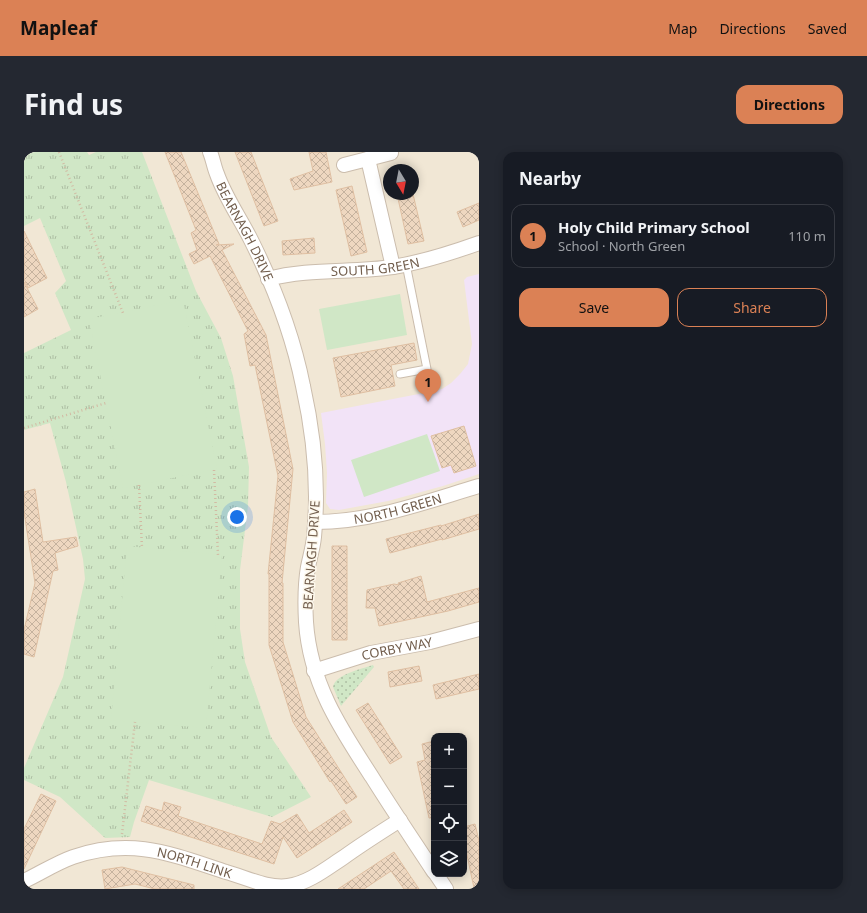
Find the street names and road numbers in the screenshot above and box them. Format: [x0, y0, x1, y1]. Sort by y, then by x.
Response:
street label: BEARNAGH DRIVE [212, 179, 278, 284]
street label: SOUTH GREEN [331, 253, 421, 280]
street label: NORTH GREEN [352, 489, 444, 528]
street label: BEARNAGH DRIVE [298, 500, 324, 610]
street label: CORBY WAY [359, 633, 434, 665]
street label: NORTH LINK [155, 843, 235, 882]

